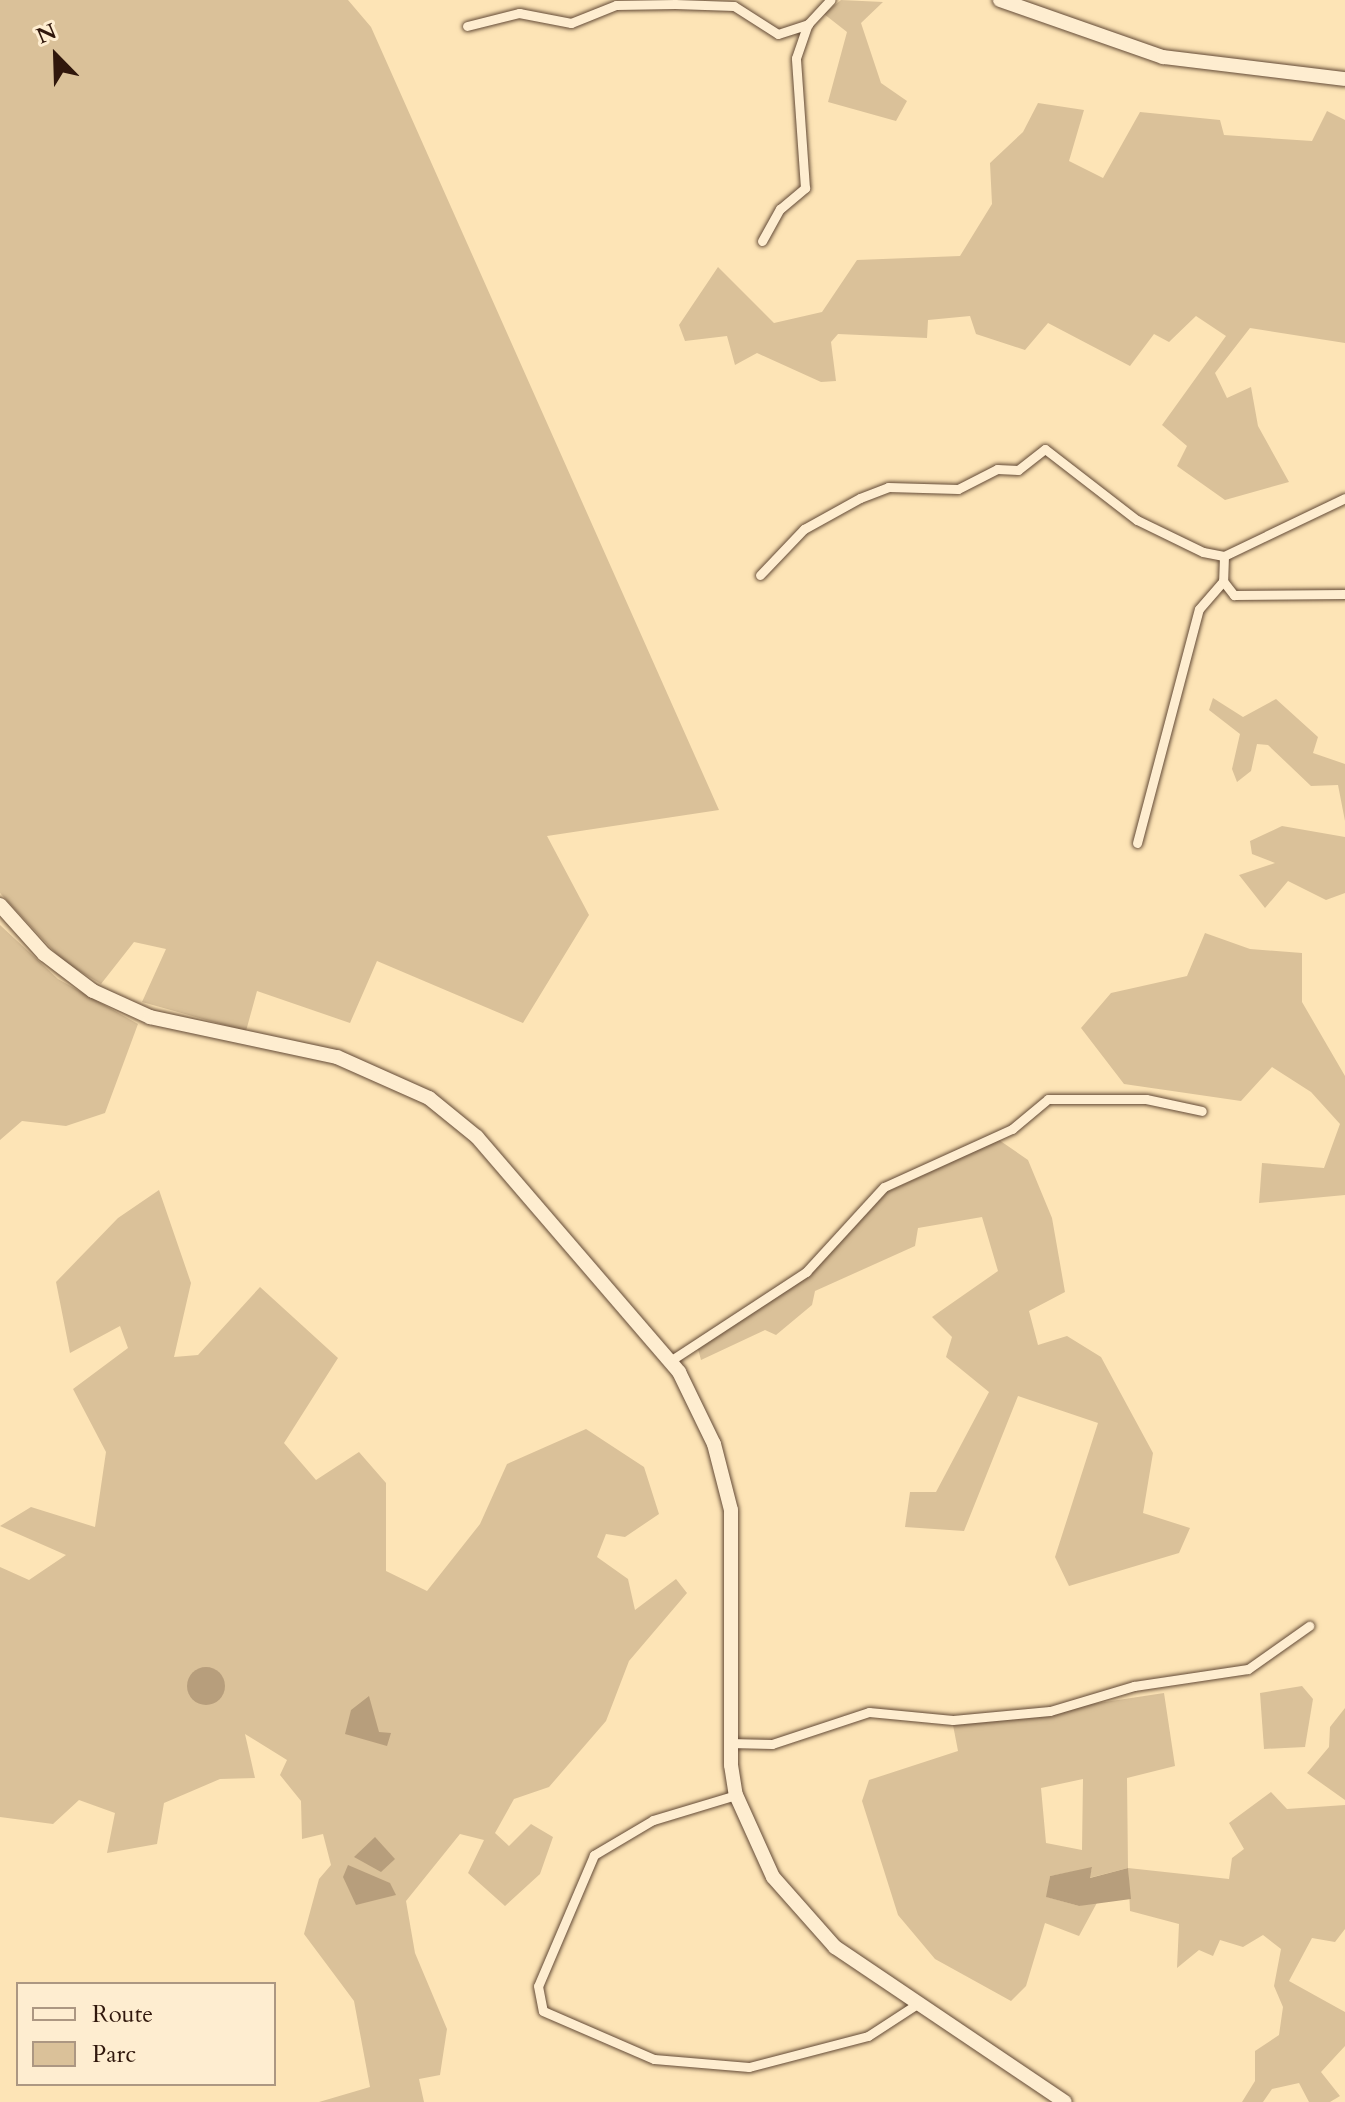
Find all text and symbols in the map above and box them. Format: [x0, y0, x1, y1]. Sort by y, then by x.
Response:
north arrow [16, 16, 96, 96]
text: N [32, 16, 61, 51]
legend [16, 1982, 276, 2086]
text: Route [92, 1998, 153, 2031]
text: Parc [92, 2038, 136, 2071]

